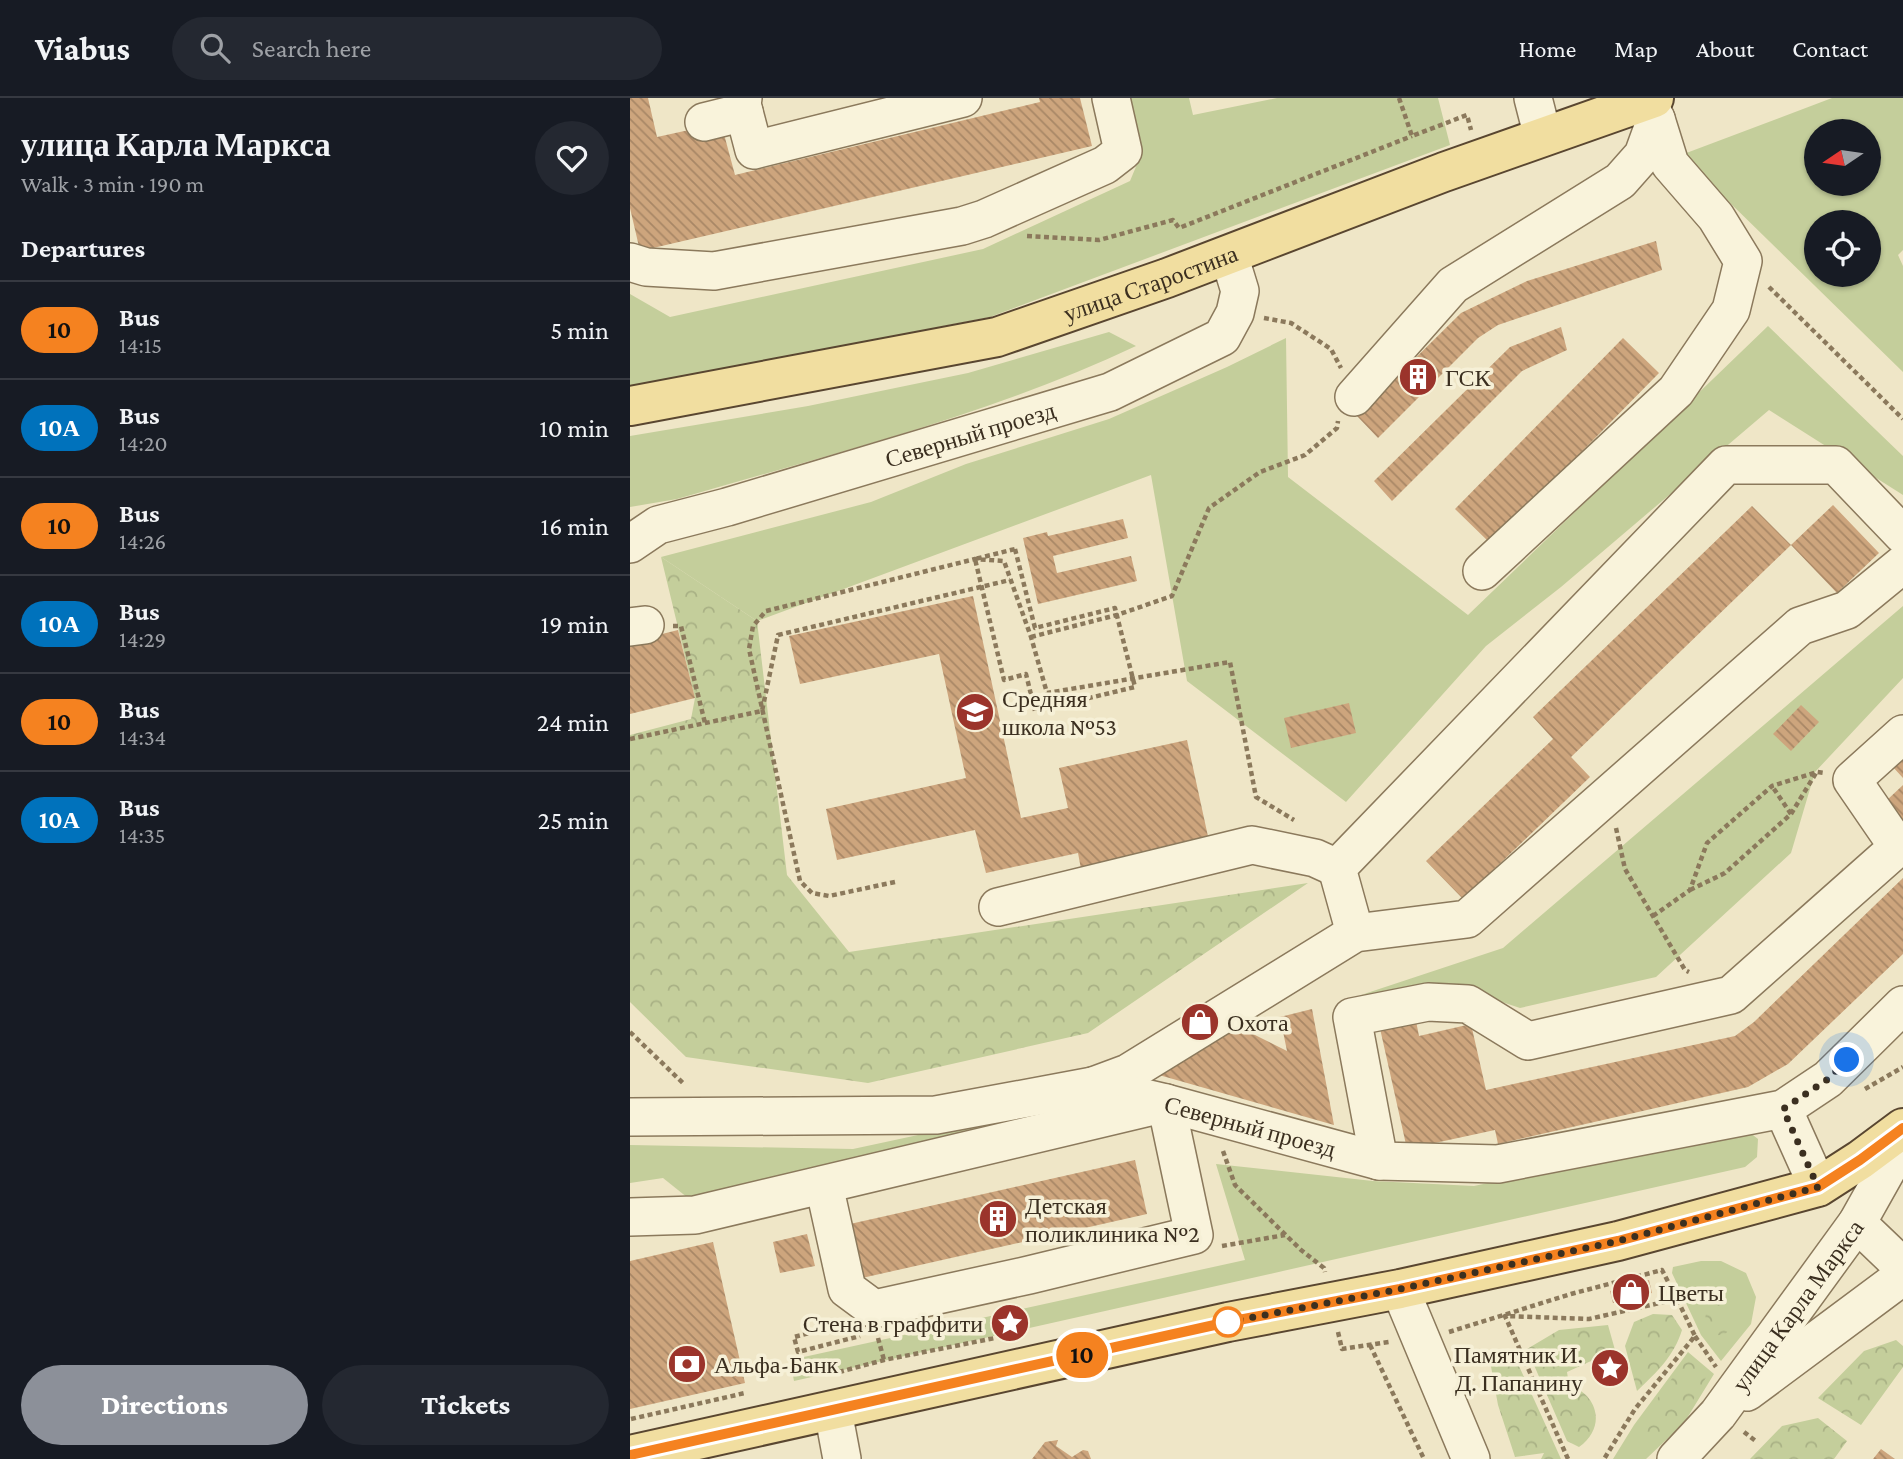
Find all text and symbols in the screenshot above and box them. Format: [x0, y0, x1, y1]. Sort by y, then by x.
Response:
search box [172, 17, 662, 80]
icon: search [196, 29, 234, 67]
text: Viabus [35, 30, 130, 67]
text: Search here [252, 34, 371, 63]
text: Home [1519, 35, 1576, 62]
text: Map [1614, 35, 1658, 62]
text: About [1696, 35, 1754, 62]
text: Contact [1792, 35, 1868, 62]
north arrow [1804, 119, 1881, 196]
map controls [1804, 119, 1881, 287]
button: heart [535, 121, 609, 195]
text: улица Карла Маркса [21, 126, 331, 163]
text: Walk · 3 min · 190 m [21, 171, 204, 197]
button: locate [1804, 210, 1881, 287]
text: Departures [21, 234, 145, 263]
street label: улица Старостина [1060, 239, 1241, 326]
text: Bus [119, 303, 160, 332]
text: 10 [48, 316, 71, 343]
text: 5 min [550, 316, 609, 345]
text: 14:15 [119, 332, 162, 358]
building icon: ГСК [1397, 356, 1439, 398]
place label: ГСК [1445, 364, 1492, 391]
street label: Северный проезд [882, 396, 1059, 472]
text: Bus [119, 401, 160, 430]
text: 10А [39, 414, 80, 441]
text: 10 min [539, 414, 609, 443]
text: 14:20 [119, 430, 168, 456]
text: Bus [119, 499, 160, 528]
text: 10 [48, 512, 71, 539]
text: 16 min [541, 512, 609, 541]
text: 14:26 [119, 528, 166, 554]
text: Bus [119, 597, 160, 626]
text: 10А [39, 610, 80, 637]
text: 19 min [541, 610, 609, 639]
text: 14:29 [119, 626, 166, 652]
place label: Средняя школа №53 [1002, 685, 1117, 740]
school or university icon: Средняя школа №53 [954, 691, 996, 733]
text: Bus [119, 695, 160, 724]
text: 10 [48, 708, 71, 735]
text: 24 min [537, 708, 609, 737]
text: 14:34 [119, 724, 166, 750]
text: Bus [119, 793, 160, 822]
text: 10А [39, 806, 80, 833]
text: 25 min [538, 806, 609, 835]
text: 14:35 [119, 822, 165, 848]
shop icon: Охота [1179, 1001, 1221, 1043]
place label: Охота [1227, 1009, 1289, 1036]
your location [1829, 1042, 1864, 1077]
street label: Северный проезд [1162, 1090, 1339, 1162]
place label: Детская поликлиника №2 [1025, 1192, 1200, 1247]
building icon: Детская поликлиника №2 [977, 1198, 1019, 1240]
street label: улица Карла Маркса [1726, 1214, 1869, 1396]
shop icon: Цветы [1610, 1271, 1652, 1313]
place label: Цветы [1658, 1279, 1724, 1306]
place icon: Стена в граффити [989, 1302, 1031, 1344]
unlabelled marker [1213, 1307, 1243, 1337]
place label: Стена в граффити [803, 1310, 983, 1337]
line badge: 10 [1050, 1332, 1114, 1378]
text: 10 [1070, 1341, 1094, 1368]
place label: Памятник И. Д. Папанину [1454, 1341, 1583, 1396]
bank icon: Альфа-Банк [666, 1343, 708, 1385]
place icon: Памятник И. Д. Папанину [1589, 1347, 1631, 1389]
place label: Альфа-Банк [714, 1351, 838, 1378]
button: Directions [21, 1365, 308, 1445]
button: Tickets [322, 1365, 609, 1445]

